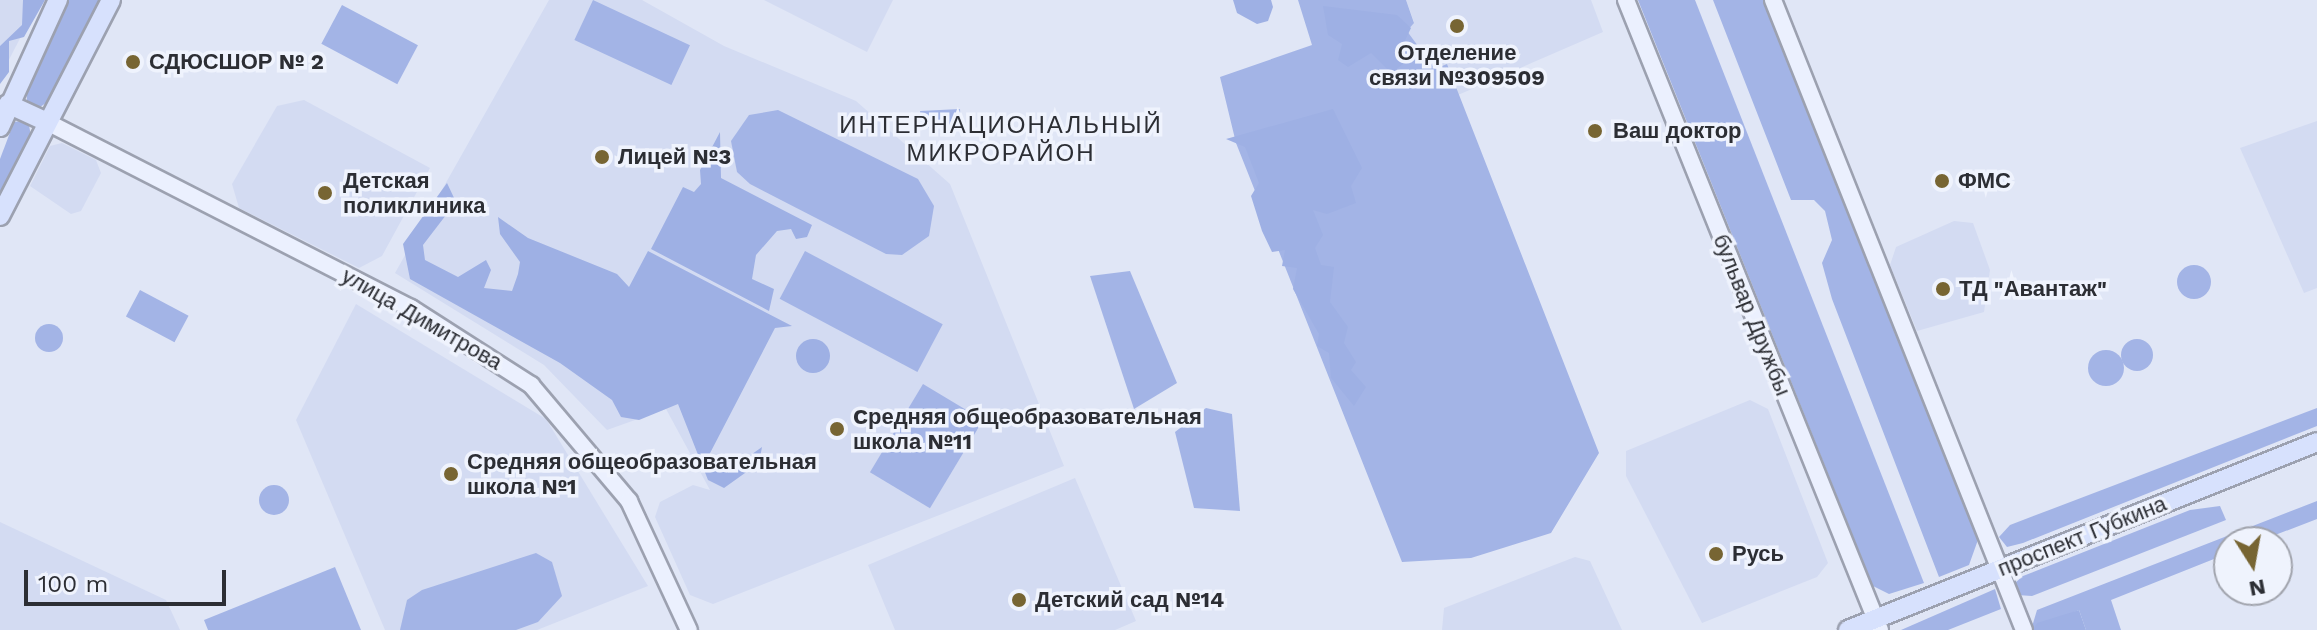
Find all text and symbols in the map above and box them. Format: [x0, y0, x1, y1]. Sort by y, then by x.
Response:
marker: Отделение связи №309509 [1448, 17, 1466, 35]
place label: Отделение связи №309509 [1369, 39, 1545, 90]
place label: СДЮСШОР № 2 [149, 49, 324, 75]
marker: СДЮСШОР № 2 [124, 53, 142, 71]
district label: ИНТЕРНАЦИОНАЛЬНЫЙ МИКРОРАЙОН [839, 112, 1163, 168]
place label: Ваш доктор [1613, 118, 1742, 144]
marker: Ваш доктор [1584, 120, 1606, 142]
place label: Лицей №3 [618, 144, 731, 170]
marker: Лицей №3 [593, 148, 611, 166]
place label: Детская поликлиника [343, 167, 486, 218]
place label: ФМС [1958, 168, 2011, 194]
marker: ФМС [1933, 172, 1951, 190]
marker: Детская поликлиника [314, 182, 336, 204]
street label: бульвар Дружбы [1708, 230, 1796, 400]
street label: улица Димитрова [337, 262, 507, 376]
place label: ТД "Авантаж" [1959, 276, 2107, 302]
marker: ТД "Авантаж" [1934, 280, 1952, 298]
place label: Cредняя общеобразовательная школа №11 [853, 403, 1202, 454]
marker: Cредняя общеобразовательная школа №11 [828, 420, 846, 438]
place label: Средняя общеобразовательная школа №1 [467, 448, 817, 500]
marker: Средняя общеобразовательная школа №1 [442, 465, 460, 483]
street label: проспект Губкина [1994, 490, 2170, 582]
north arrow [2213, 526, 2293, 606]
place label: Русь [1732, 541, 1784, 567]
marker: Русь [1707, 545, 1725, 563]
scale bar [28, 554, 230, 604]
text: 100 m [38, 570, 108, 598]
text: N [2247, 574, 2268, 602]
place label: Детский сад №14 [1035, 587, 1224, 613]
marker: Детский сад №14 [1010, 591, 1028, 609]

